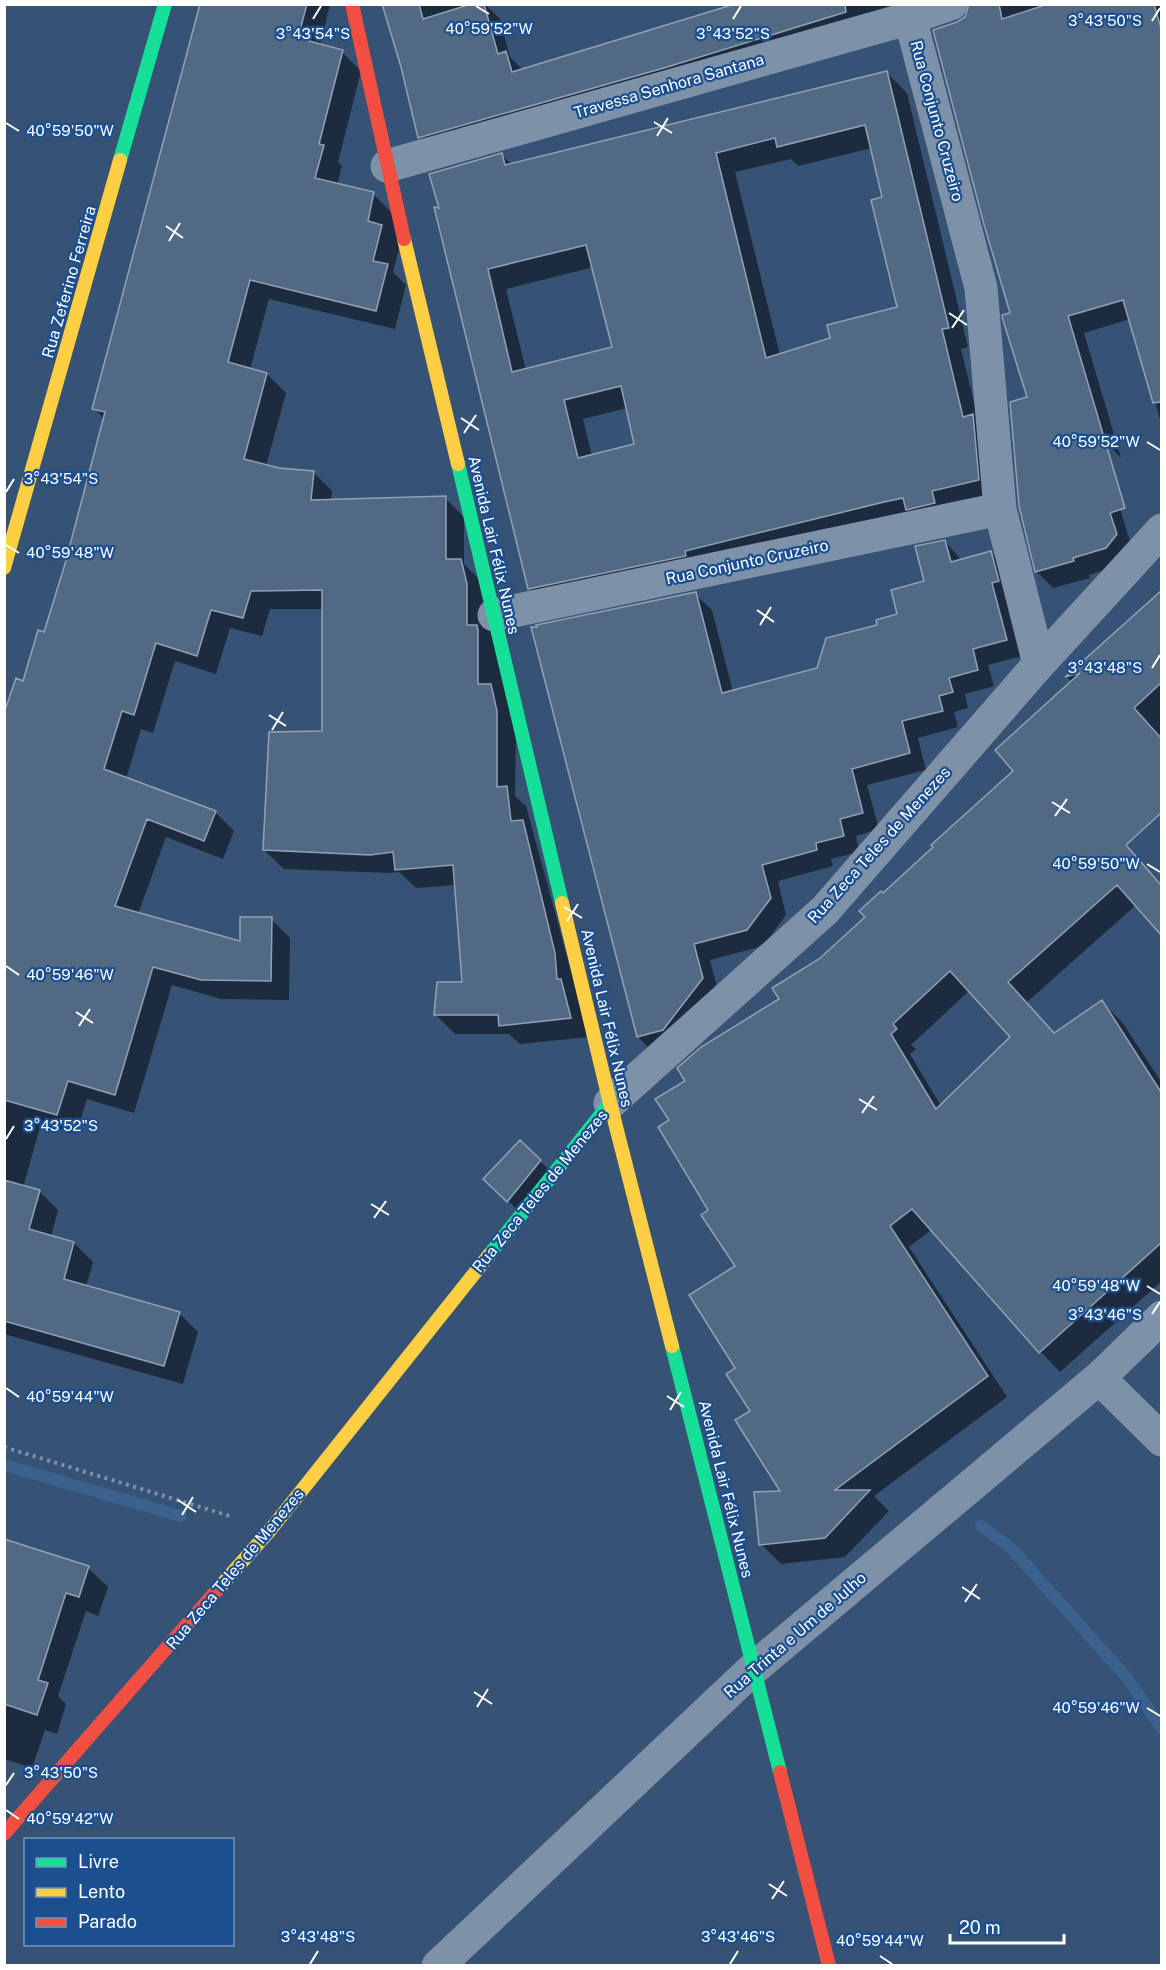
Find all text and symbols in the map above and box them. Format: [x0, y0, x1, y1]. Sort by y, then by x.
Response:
text: 3°43'50"S [1068, 12, 1142, 29]
text: 40°59'52"W [445, 20, 533, 37]
text: 3°43'54"S [276, 25, 350, 42]
text: 3°43'52"S [696, 25, 770, 42]
street label: Rua Conjunto Cruzeiro [906, 38, 968, 204]
street label: Travessa Senhora Santana [572, 50, 766, 122]
text: 40°59'50"W [26, 122, 114, 139]
street label: Rua Zeferino Ferreira [38, 204, 100, 360]
text: 40°59'52"W [1052, 433, 1140, 450]
street label: Avenida Lair Félix Nunes [464, 454, 524, 636]
text: 3°43'54"S [24, 470, 98, 487]
street label: Rua Conjunto Cruzeiro [664, 535, 830, 589]
text: 40°59'48"W [26, 544, 114, 561]
text: 3°43'48"S [1068, 659, 1142, 676]
street label: Rua Zeca Teles de Menezes [804, 763, 954, 927]
text: 40°59'50"W [1052, 855, 1140, 872]
street label: Avenida Lair Félix Nunes [577, 927, 637, 1109]
text: 40°59'46"W [26, 966, 114, 983]
street label: Rua Zeca Teles de Menezes [468, 1106, 612, 1276]
text: 3°43'52"S [24, 1117, 98, 1134]
text: 40°59'48"W [1052, 1277, 1140, 1294]
text: 3°43'46"S [1068, 1306, 1142, 1323]
text: 40°59'44"W [26, 1388, 114, 1405]
street label: Avenida Lair Félix Nunes [695, 1398, 757, 1580]
street label: Rua Zeca Teles de Menezes [162, 1485, 308, 1653]
street label: Rua Trinta e Um de Julho [720, 1568, 870, 1702]
text: 40°59'46"W [1052, 1699, 1140, 1716]
text: 3°43'50"S [24, 1764, 98, 1781]
text: 40°59'42"W [26, 1810, 114, 1827]
legend [24, 1838, 234, 1946]
text: Livre [78, 1851, 119, 1872]
text: Lento [78, 1881, 125, 1902]
scale bar [950, 1907, 1064, 1945]
text: Parado [78, 1911, 137, 1932]
text: 20 m [959, 1917, 1001, 1938]
text: 3°43'48"S [281, 1928, 355, 1945]
text: 3°43'46"S [701, 1928, 775, 1945]
text: 40°59'44"W [836, 1932, 924, 1949]

